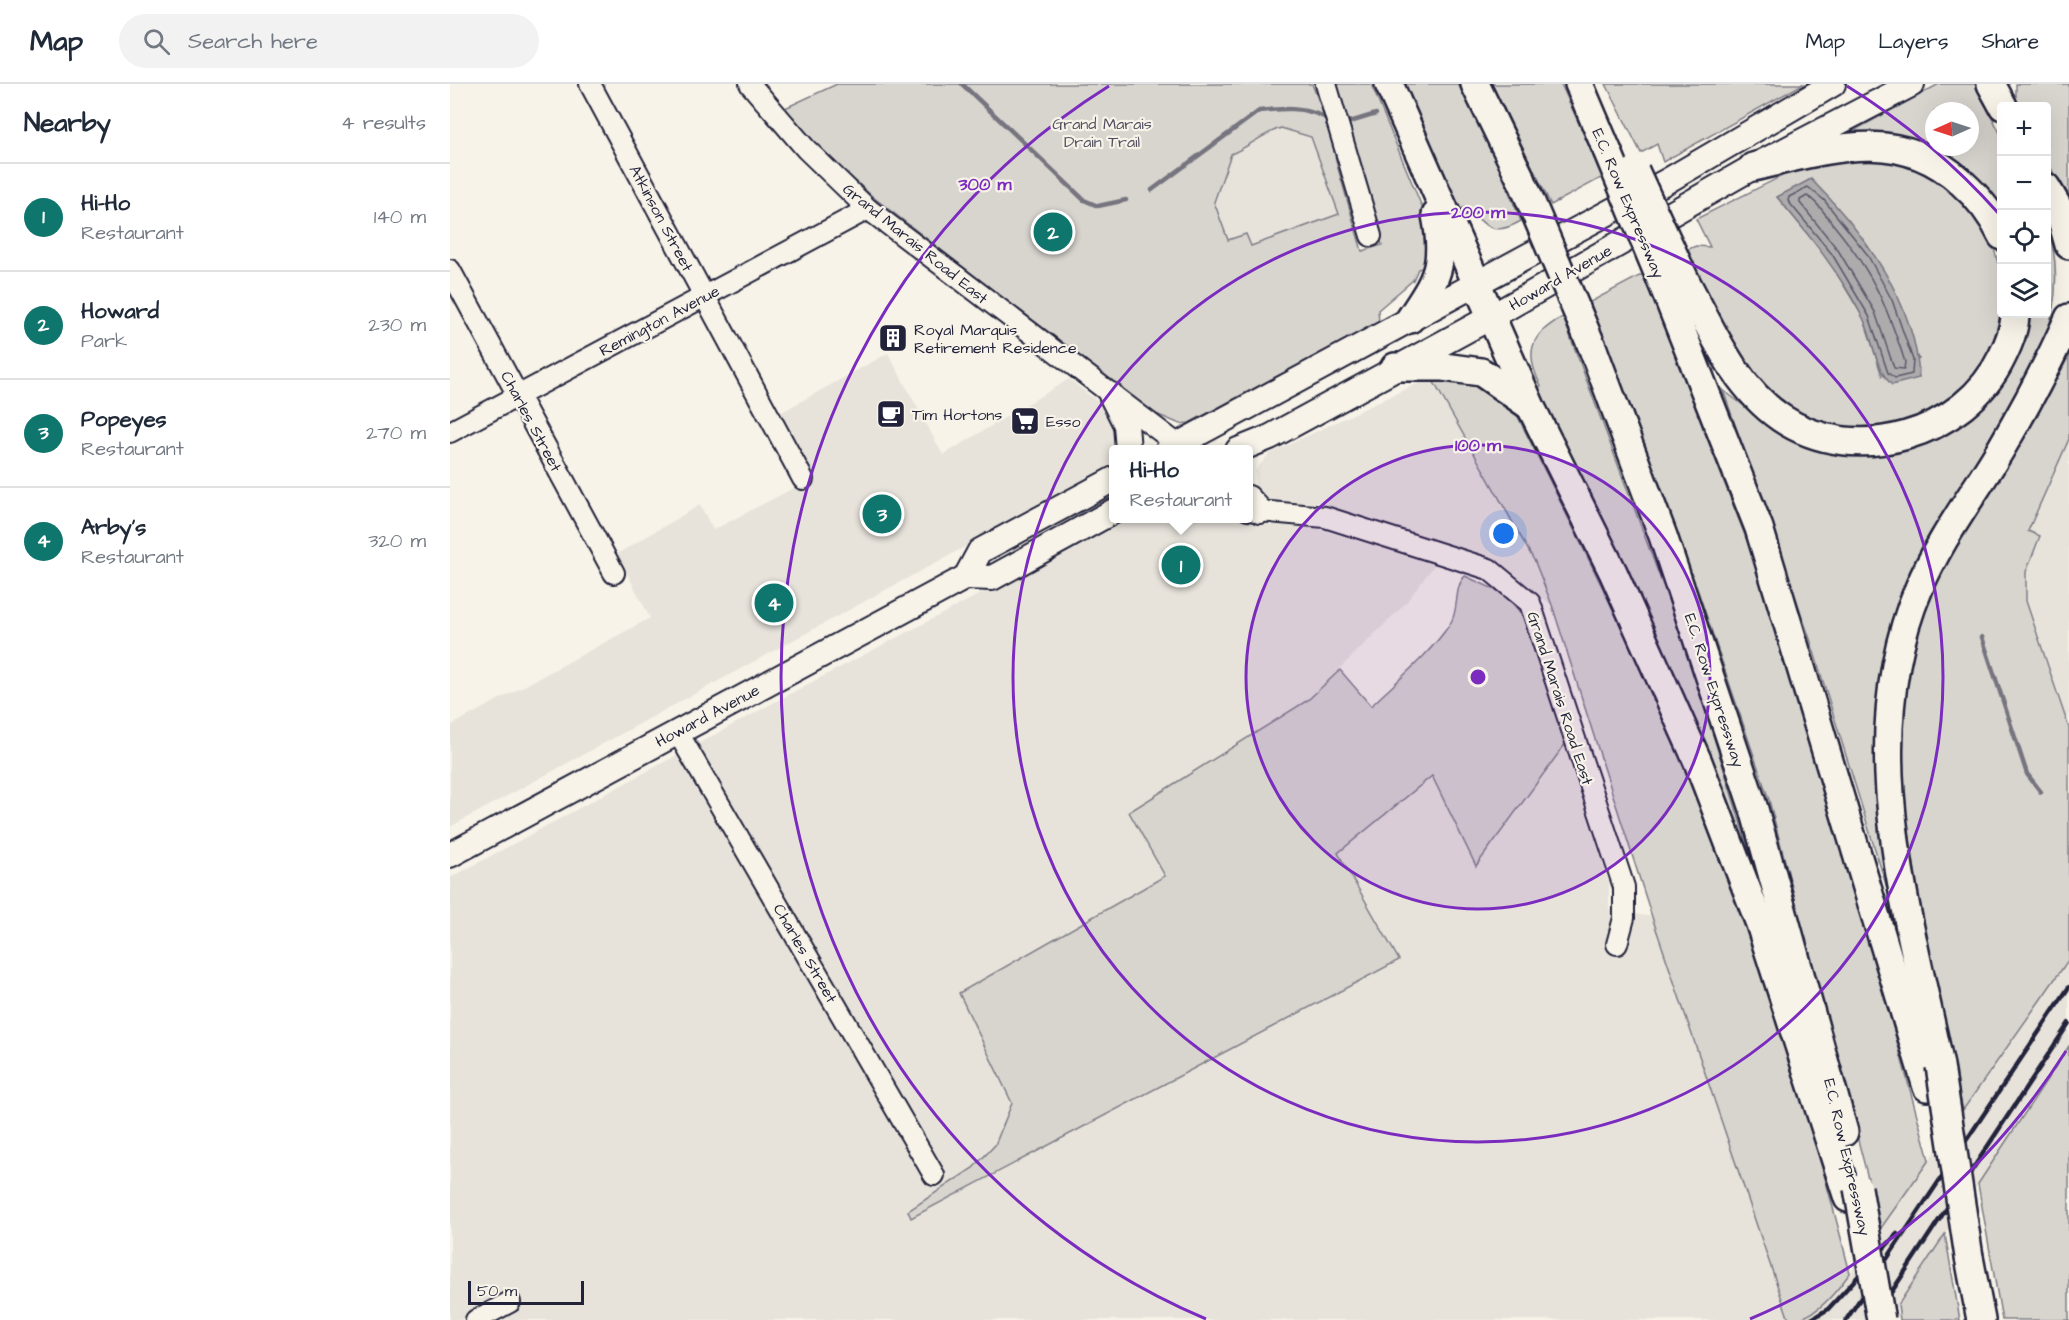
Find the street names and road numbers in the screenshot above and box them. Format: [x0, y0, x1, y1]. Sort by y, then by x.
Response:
street label: E.C. Row Expressway [1586, 125, 1670, 282]
street label: Atkinson Street [624, 161, 699, 276]
street label: Grand Marais Road East [838, 178, 993, 310]
street label: Howard Avenue [1505, 239, 1616, 316]
street label: Remington Avenue [596, 280, 724, 363]
street label: Charles Street [495, 367, 567, 476]
street label: Grand Marais Road East [1522, 609, 1599, 788]
street label: E.C. Row Expressway [1678, 610, 1749, 771]
street label: Howard Avenue [651, 679, 764, 753]
street label: Charles Street [768, 900, 843, 1008]
street label: E.C. Row Expressway [1817, 1076, 1876, 1238]

